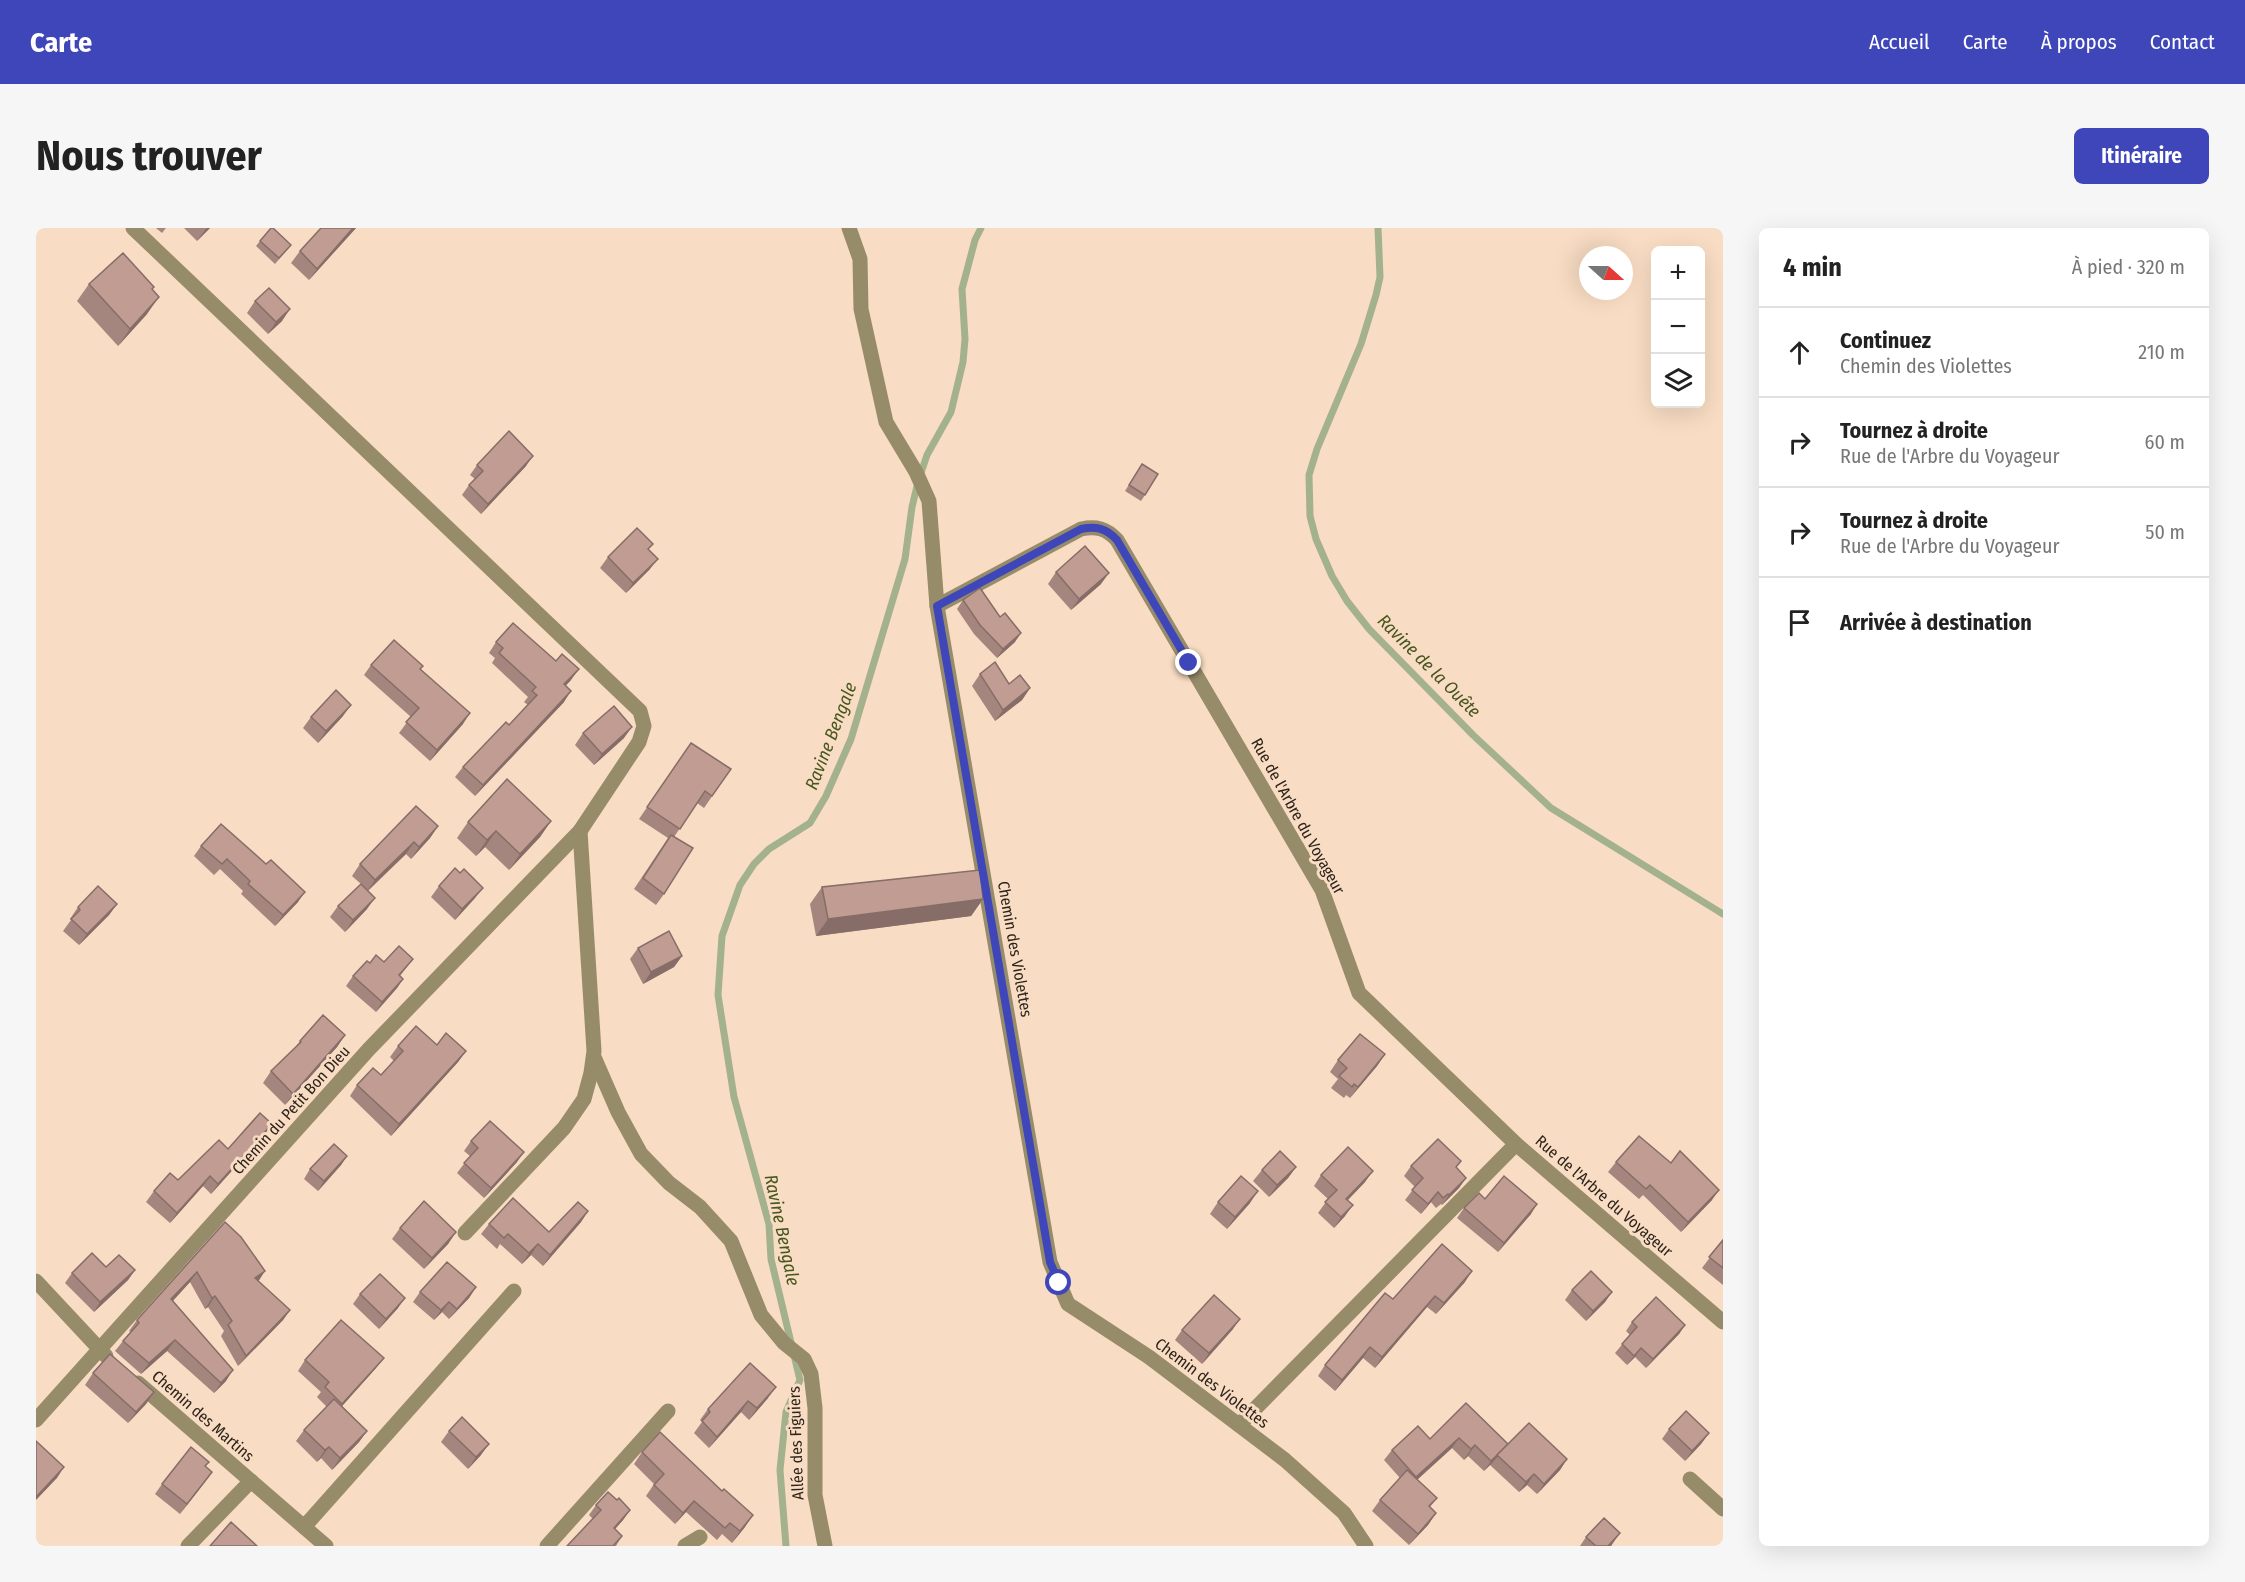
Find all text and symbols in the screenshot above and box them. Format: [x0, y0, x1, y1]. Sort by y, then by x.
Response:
text: Carte [30, 26, 92, 59]
text: Accueil [1869, 29, 1930, 55]
text: Carte [1963, 29, 2008, 55]
text: À propos [2041, 29, 2117, 55]
text: Contact [2150, 29, 2215, 55]
button: Itinéraire [2074, 128, 2209, 184]
text: Nous trouver [36, 131, 262, 181]
north arrow [1579, 246, 1633, 300]
map controls [1651, 246, 1705, 408]
button: + [1651, 246, 1705, 300]
text: 4 min [1783, 252, 1842, 283]
text: À pied · 320 m [2072, 255, 2185, 279]
button: − [1651, 300, 1705, 354]
text: Continuez [1840, 327, 1931, 354]
icon: ahead [1783, 336, 1816, 369]
text: 210 m [2138, 340, 2185, 364]
button: layers [1651, 354, 1705, 408]
text: Chemin des Violettes [1840, 354, 2012, 378]
text: Tournez à droite [1840, 417, 1988, 444]
icon: right [1783, 426, 1816, 459]
text: 60 m [2145, 430, 2185, 454]
text: Rue de l'Arbre du Voyageur [1840, 444, 2059, 468]
text: Tournez à droite [1840, 507, 1988, 534]
icon: right [1783, 516, 1816, 549]
text: 50 m [2145, 520, 2185, 544]
text: Rue de l'Arbre du Voyageur [1840, 534, 2059, 558]
icon: arrive [1783, 606, 1816, 639]
text: Arrivée à destination [1840, 609, 2032, 636]
water label: Ravine de la Ouête [1373, 610, 1485, 722]
route end [1175, 649, 1201, 675]
water label: Ravine Bengale [800, 679, 862, 793]
street label: Rue de l'Arbre du Voyageur [1247, 735, 1349, 898]
street label: Chemin des Violettes [994, 880, 1036, 1019]
street label: Chemin du Petit Bon Dieu [228, 1042, 354, 1178]
street label: Rue de l'Arbre du Voyageur [1532, 1131, 1677, 1261]
water label: Ravine Bengale [759, 1172, 805, 1288]
route start [1045, 1269, 1071, 1295]
street label: Chemin des Violettes [1151, 1334, 1273, 1432]
street label: Chemin des Martins [148, 1366, 258, 1466]
street label: Allée des Figuiers [785, 1386, 807, 1500]

